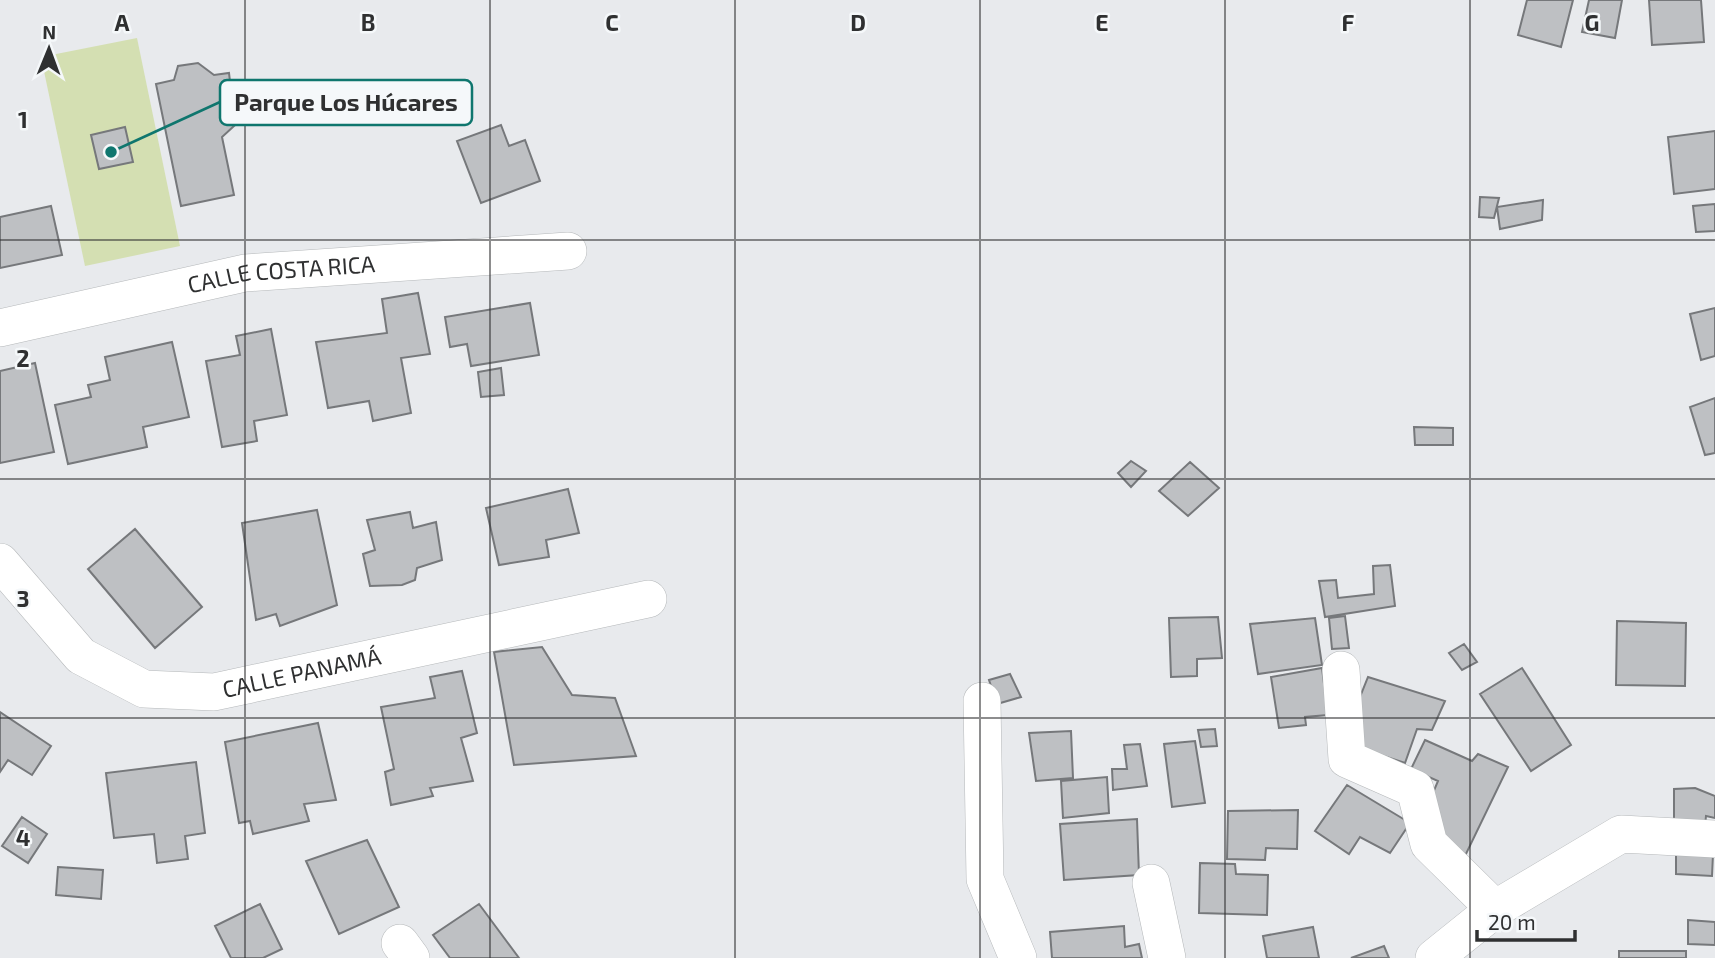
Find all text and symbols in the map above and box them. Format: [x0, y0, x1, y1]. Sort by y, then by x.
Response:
text: A [114, 8, 130, 36]
text: B [361, 8, 375, 36]
text: C [605, 8, 619, 36]
text: D [850, 8, 866, 36]
text: E [1095, 8, 1109, 36]
text: F [1342, 8, 1355, 36]
text: G [1585, 8, 1599, 36]
north arrow [14, 14, 84, 84]
text: N [42, 20, 56, 43]
callout: Parque Los Húcares [220, 80, 472, 125]
text: Parque Los Húcares [234, 87, 458, 116]
text: 1 [18, 105, 28, 133]
street label: CALLE COSTA RICA [185, 249, 377, 299]
text: 2 [16, 344, 30, 372]
text: 3 [16, 584, 30, 612]
street label: CALLE PANAMÁ [220, 641, 384, 703]
text: 4 [16, 823, 30, 851]
scale bar [1477, 898, 1575, 942]
text: 20 m [1488, 909, 1536, 934]

